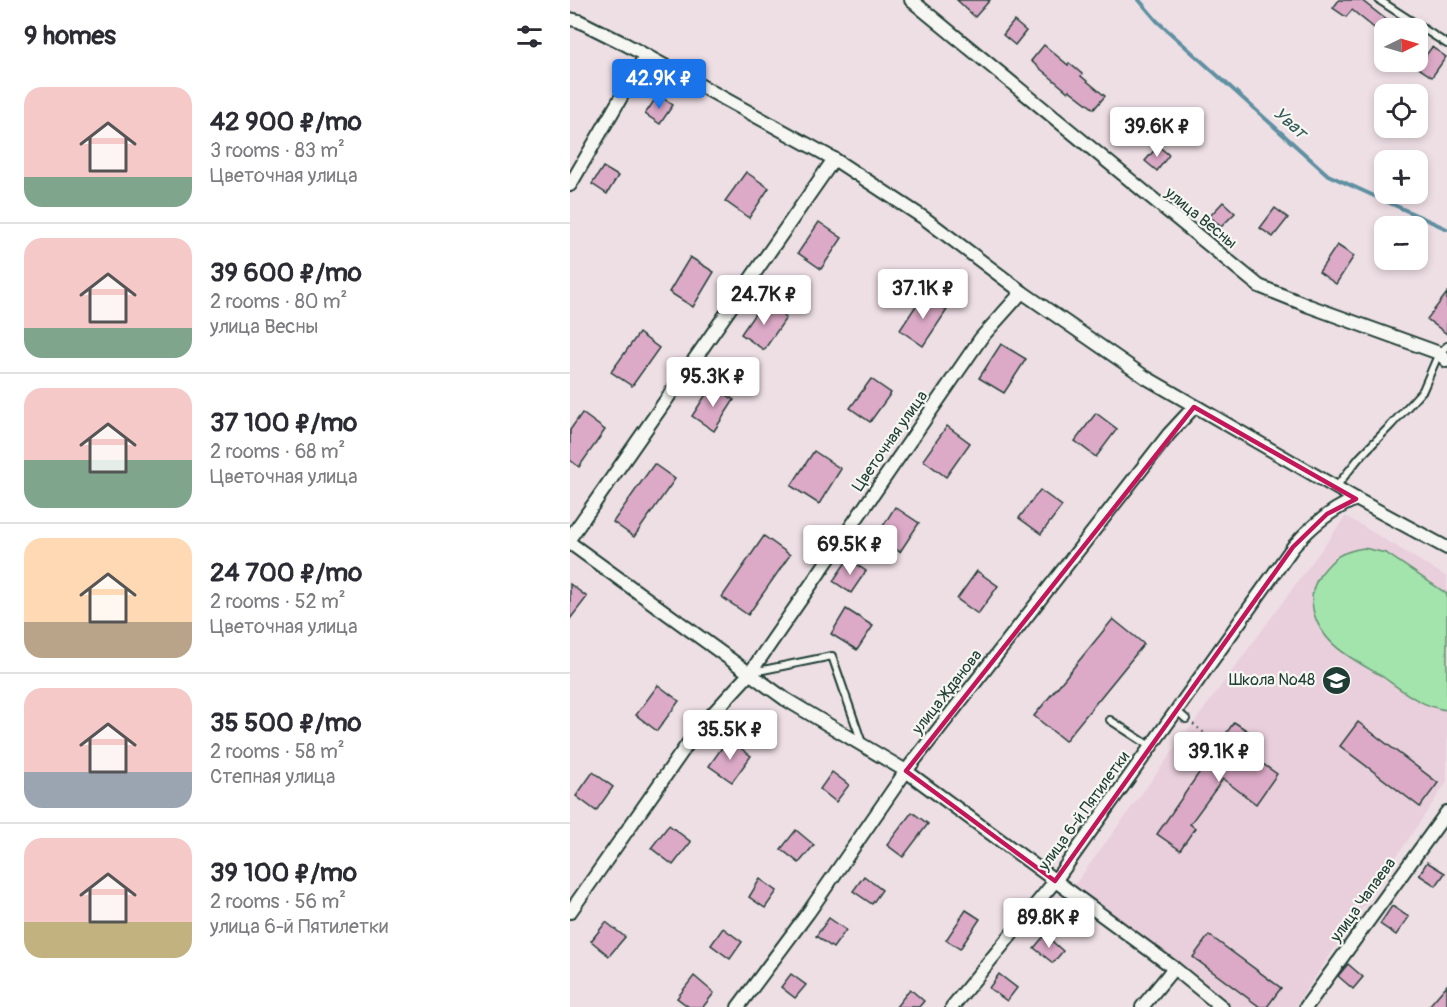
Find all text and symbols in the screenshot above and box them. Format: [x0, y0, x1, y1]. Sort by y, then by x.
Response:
north arrow [1374, 18, 1428, 72]
map controls [1374, 18, 1428, 270]
text: 9 homes [24, 20, 116, 52]
icon: filters [513, 20, 546, 53]
pin: 42.9K ₽ [604, 59, 714, 110]
text: 42.9K ₽ [626, 66, 692, 91]
button: locate [1374, 84, 1428, 138]
water label: Уват [1269, 102, 1314, 146]
text: 42 900 ₽/mo [210, 106, 362, 138]
pin: 39.6K ₽ [1102, 107, 1212, 158]
icon: home [72, 111, 144, 183]
text: 39.6K ₽ [1124, 114, 1190, 139]
text: 3 rooms · 83 m² [210, 138, 345, 163]
button: + [1374, 150, 1428, 204]
text: Цветочная улица [210, 163, 358, 188]
street label: улица Весны [1160, 182, 1241, 253]
button: − [1374, 216, 1428, 270]
text: 39 600 ₽/mo [210, 257, 362, 289]
icon: home [72, 262, 144, 334]
pin: 37.1K ₽ [868, 269, 978, 320]
pin: 24.7K ₽ [709, 275, 819, 326]
text: 37.1K ₽ [892, 276, 954, 301]
text: 24.7K ₽ [731, 282, 797, 307]
text: 2 rooms · 80 m² [210, 289, 347, 314]
text: улица Весны [210, 314, 318, 339]
pin: 95.3K ₽ [658, 357, 768, 408]
text: 95.3K ₽ [680, 364, 746, 389]
street label: Цветочная улица [848, 387, 932, 495]
text: 37 100 ₽/mo [210, 407, 357, 439]
icon: home [72, 412, 144, 484]
text: 2 rooms · 68 m² [210, 439, 345, 464]
text: Цветочная улица [210, 464, 358, 489]
pin: 69.5K ₽ [795, 525, 905, 576]
text: 69.5K ₽ [817, 532, 883, 557]
text: 24 700 ₽/mo [210, 557, 362, 589]
icon: home [72, 562, 144, 634]
text: 2 rooms · 52 m² [210, 589, 346, 614]
text: Цветочная улица [210, 614, 358, 639]
street label: улица Жданова [907, 646, 986, 739]
school or university icon: Школа №48 [1320, 664, 1352, 696]
place label: Школа №48 [1229, 670, 1315, 690]
text: 35 500 ₽/mo [210, 707, 361, 739]
pin: 35.5K ₽ [675, 710, 785, 761]
icon: home [72, 712, 144, 784]
text: 35.5K ₽ [697, 717, 763, 742]
pin: 39.1K ₽ [1164, 732, 1274, 783]
text: 2 rooms · 58 m² [210, 739, 345, 764]
text: 39.1K ₽ [1188, 739, 1250, 764]
street label: улица 6-й Пятилетки [1033, 747, 1134, 875]
text: Степная улица [210, 764, 335, 789]
street label: улица Чапаева [1325, 854, 1400, 947]
text: 39 100 ₽/mo [210, 857, 357, 889]
icon: home [72, 862, 144, 934]
text: 2 rooms · 56 m² [210, 889, 346, 914]
pin: 89.8K ₽ [994, 898, 1104, 949]
text: 89.8K ₽ [1017, 905, 1081, 930]
text: улица 6-й Пятилетки [210, 914, 388, 939]

